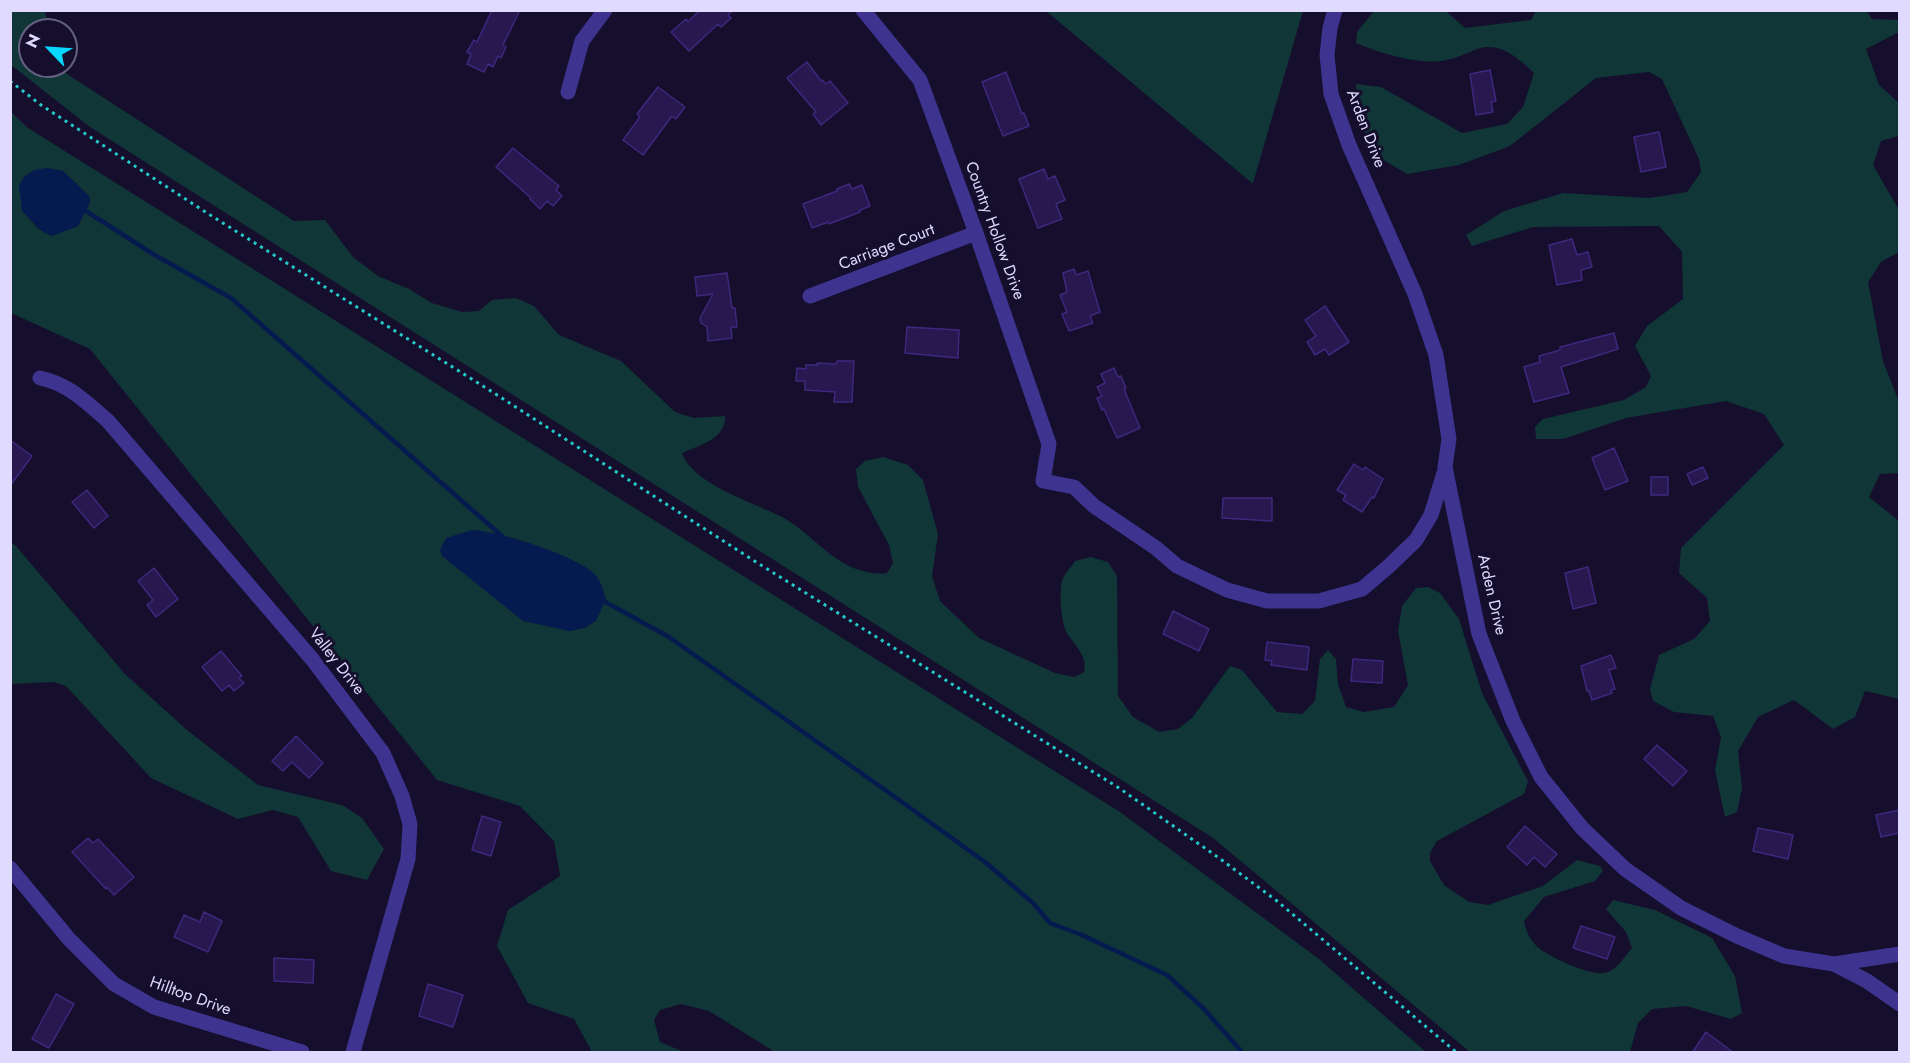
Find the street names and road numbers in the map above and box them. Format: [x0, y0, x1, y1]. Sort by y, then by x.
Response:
street label: Arden Drive [1341, 87, 1389, 171]
street label: Country Hollow Drive [960, 159, 1028, 303]
street label: Carriage Court [836, 221, 938, 275]
street label: Arden Drive [1472, 553, 1510, 637]
street label: Valley Drive [304, 625, 368, 699]
street label: Hilltop Drive [147, 973, 233, 1021]

